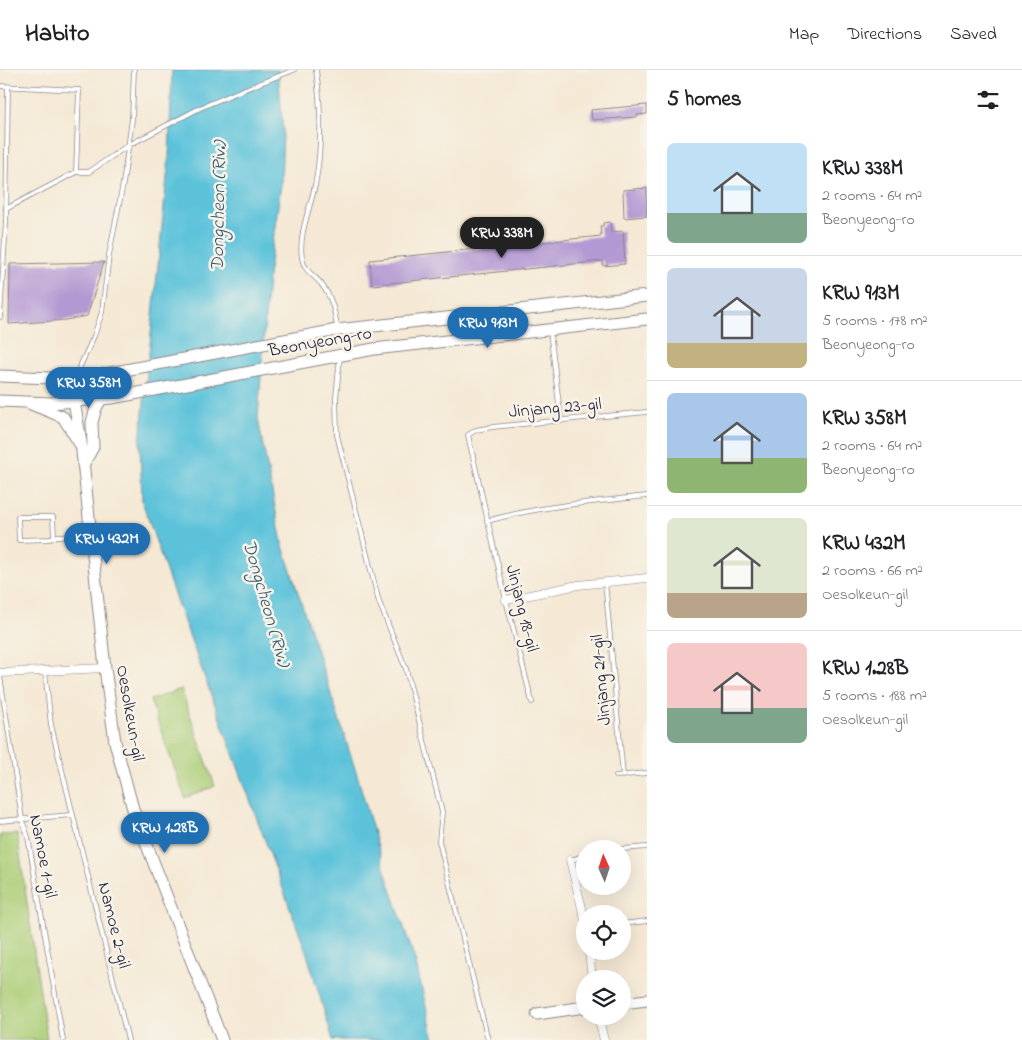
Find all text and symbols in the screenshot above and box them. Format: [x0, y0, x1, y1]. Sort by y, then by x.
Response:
text: Habito [25, 17, 89, 52]
text: Map [789, 22, 819, 48]
text: Directions [847, 22, 922, 48]
text: Saved [950, 22, 997, 48]
text: 5 homes [667, 85, 742, 115]
icon: filters [974, 86, 1002, 114]
water label: Dongcheon (Riv.) [205, 138, 235, 271]
text: KRW 338M [822, 154, 903, 184]
icon: home [707, 163, 767, 223]
text: 2 rooms · 64 m² [822, 184, 922, 208]
text: Beonyeong-ro [822, 208, 915, 232]
pin: KRW 338M [450, 216, 554, 259]
text: KRW 338M [471, 221, 533, 245]
text: KRW 913M [822, 279, 900, 309]
icon: home [707, 288, 767, 348]
pin: KRW 913M [436, 306, 540, 349]
text: 5 rooms · 178 m² [822, 309, 928, 333]
text: KRW 913M [458, 311, 518, 335]
street label: Beonyeong-ro [266, 321, 374, 366]
text: Beonyeong-ro [822, 333, 915, 357]
pin: KRW 358M [37, 366, 141, 409]
text: KRW 358M [57, 371, 121, 395]
street label: Jinjang 23-gil [508, 392, 603, 427]
text: KRW 358M [822, 404, 907, 434]
icon: home [707, 413, 767, 473]
text: 2 rooms · 64 m² [822, 434, 922, 458]
text: Beonyeong-ro [822, 458, 915, 482]
pin: KRW 432M [55, 522, 159, 565]
text: KRW 432M [75, 527, 139, 551]
text: KRW 432M [822, 529, 906, 559]
water label: Dongcheon (Riv.) [234, 537, 297, 673]
icon: home [707, 538, 767, 598]
text: 2 rooms · 66 m² [822, 559, 923, 583]
street label: Jinjang 18-gil [497, 562, 544, 655]
text: Oesolkeun-gil [822, 583, 908, 607]
street label: Jinjang 21-gil [585, 633, 620, 727]
text: KRW 1.28B [822, 654, 909, 684]
street label: Oesolkeun-gil [107, 663, 150, 764]
icon: home [707, 663, 767, 723]
text: 5 rooms · 188 m² [822, 684, 927, 708]
text: Oesolkeun-gil [822, 708, 908, 732]
street label: Namoe 1-gil [20, 812, 63, 901]
pin: KRW 1.28B [108, 812, 222, 854]
text: KRW 1.28B [132, 816, 198, 840]
north arrow [576, 840, 631, 895]
map controls [576, 840, 631, 1025]
street label: Namoe 2-gil [89, 880, 136, 971]
button: locate [576, 905, 631, 960]
button: layers [576, 970, 631, 1025]

